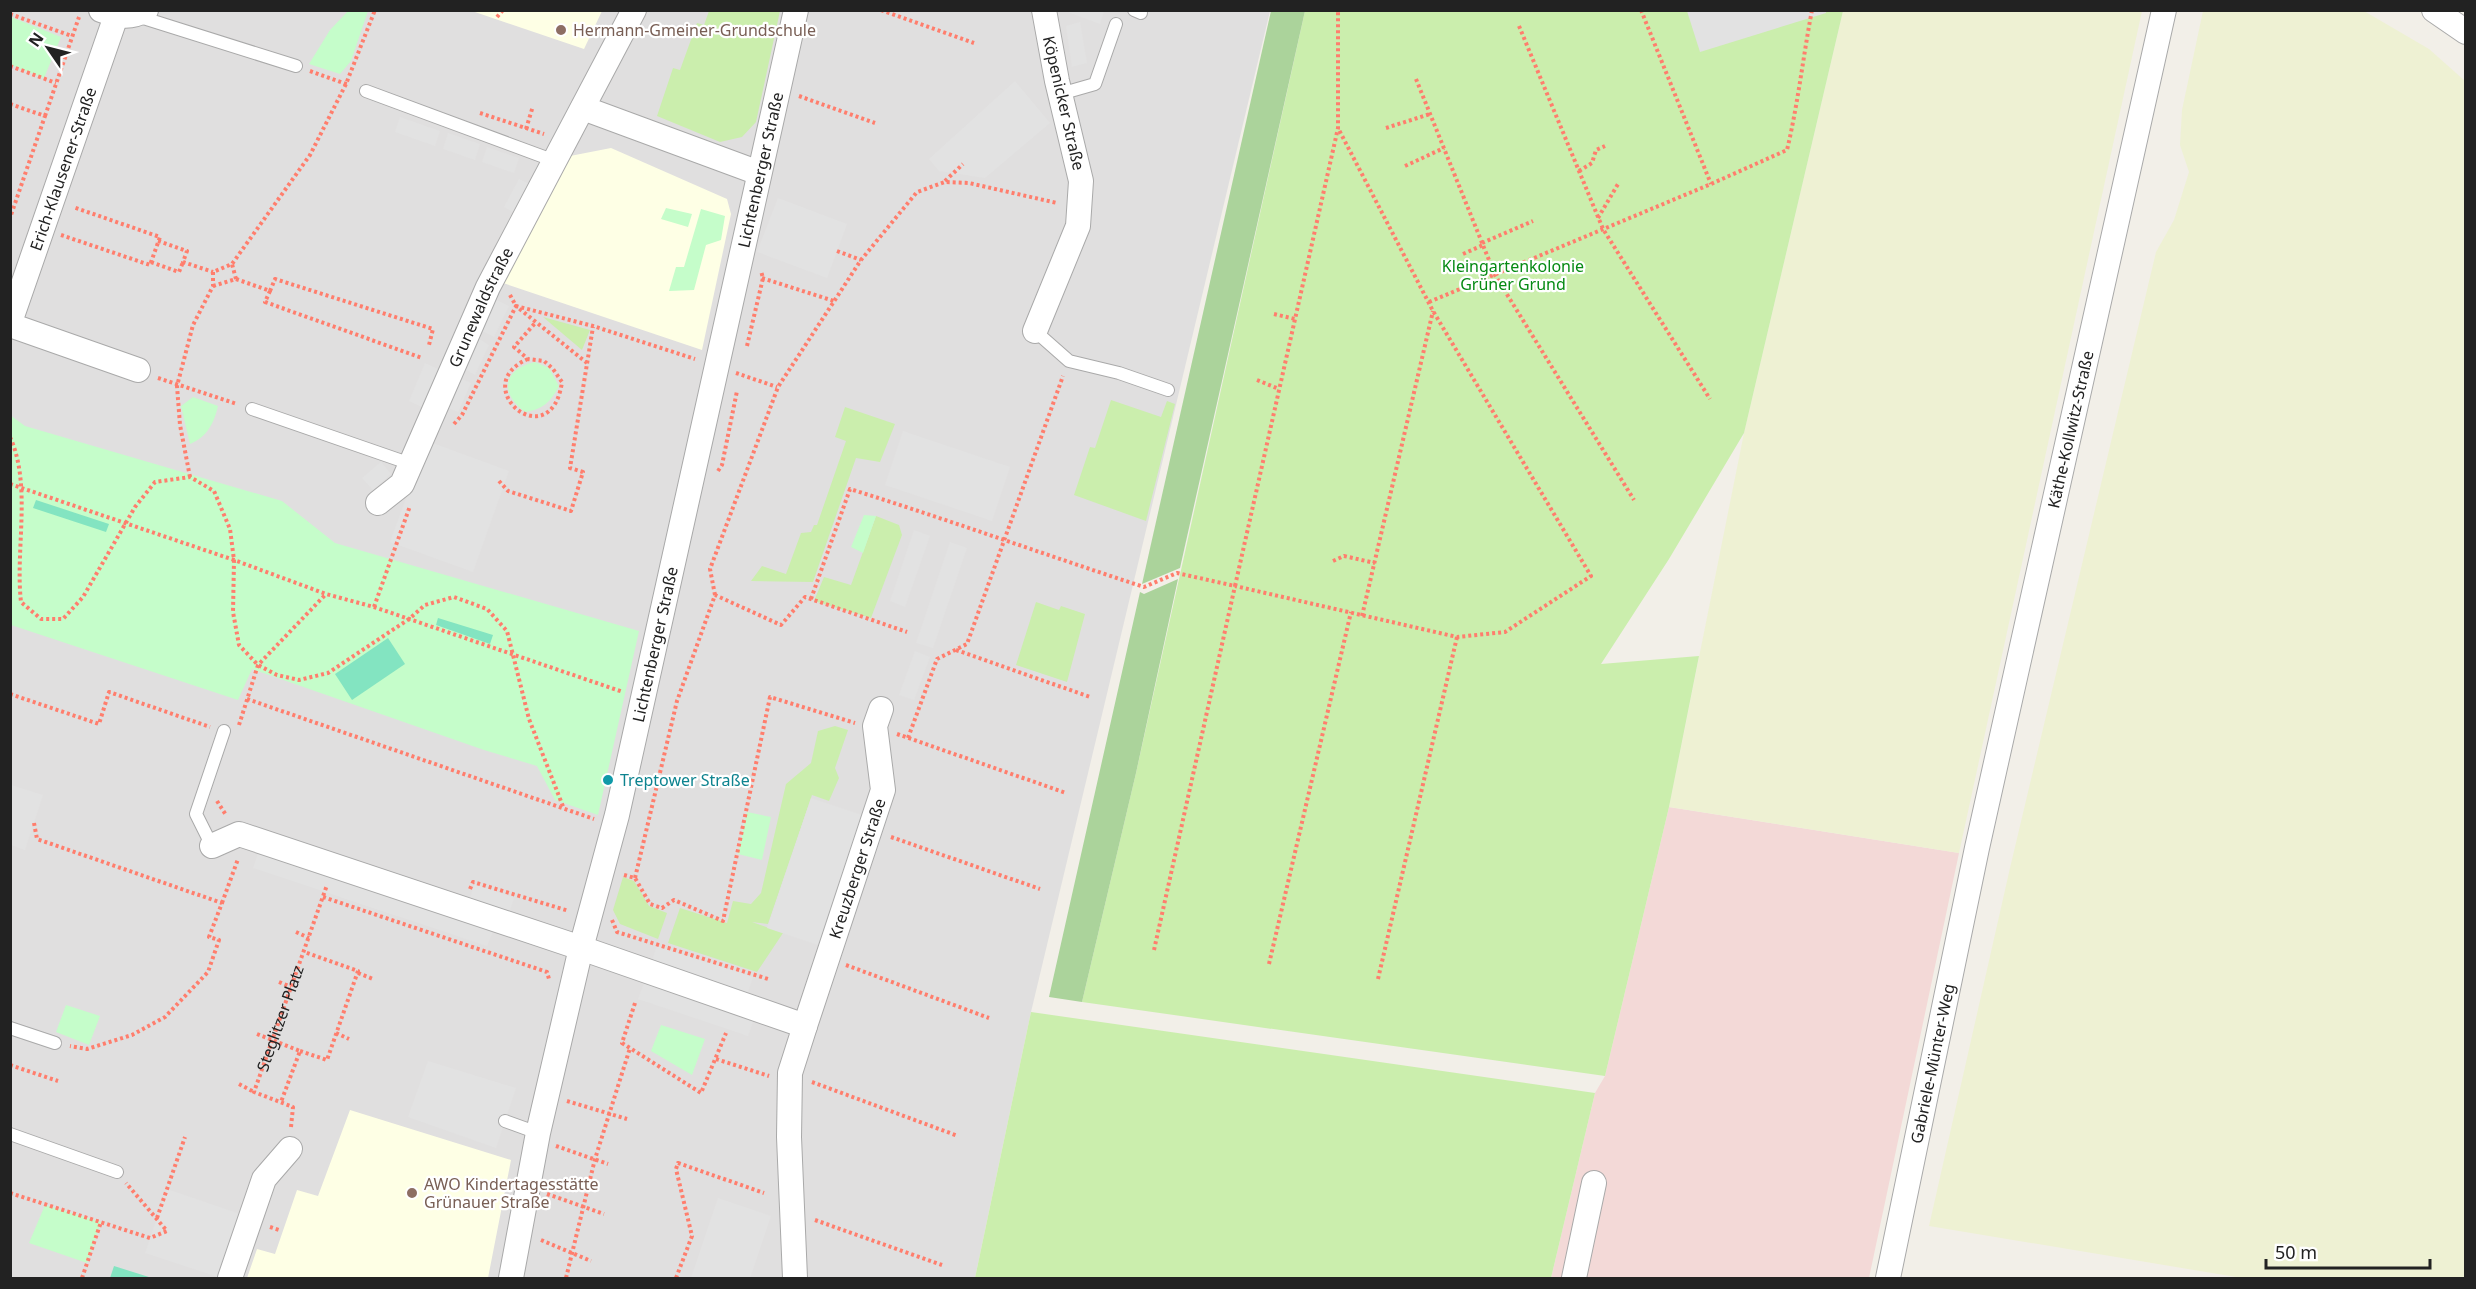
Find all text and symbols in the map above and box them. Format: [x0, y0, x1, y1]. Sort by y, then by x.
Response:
north arrow [18, 18, 78, 78]
place label: Hermann-Gmeiner-Grundschule [573, 19, 816, 41]
marker: Hermann-Gmeiner-Grundschule [554, 23, 568, 37]
text: N [23, 28, 48, 51]
street label: Köpenicker Straße [1038, 34, 1090, 172]
street label: Erich-Klausener-Straße [25, 84, 102, 254]
street label: Lichtenberger Straße [732, 90, 788, 250]
street label: Grunewaldstraße [443, 243, 518, 371]
park label: Kleingartenkolonie Grüner Grund [1442, 255, 1584, 295]
street label: Käthe-Kollwitz-Straße [2042, 349, 2099, 510]
street label: Lichtenberger Straße [627, 564, 683, 724]
place label: Treptower Straße [620, 769, 750, 791]
marker: Treptower Straße [601, 773, 615, 787]
street label: Kreuzberger Straße [824, 795, 891, 941]
street label: Steglitzer Platz [251, 962, 309, 1074]
street label: Gabriele-Münter-Weg [1905, 982, 1960, 1146]
place label: AWO Kindertagesstätte Grünauer Straße [424, 1173, 599, 1213]
marker: AWO Kindertagesstätte Grünauer Straße [405, 1186, 419, 1200]
scale bar [2266, 1232, 2430, 1270]
text: 50 m [2275, 1240, 2317, 1264]

